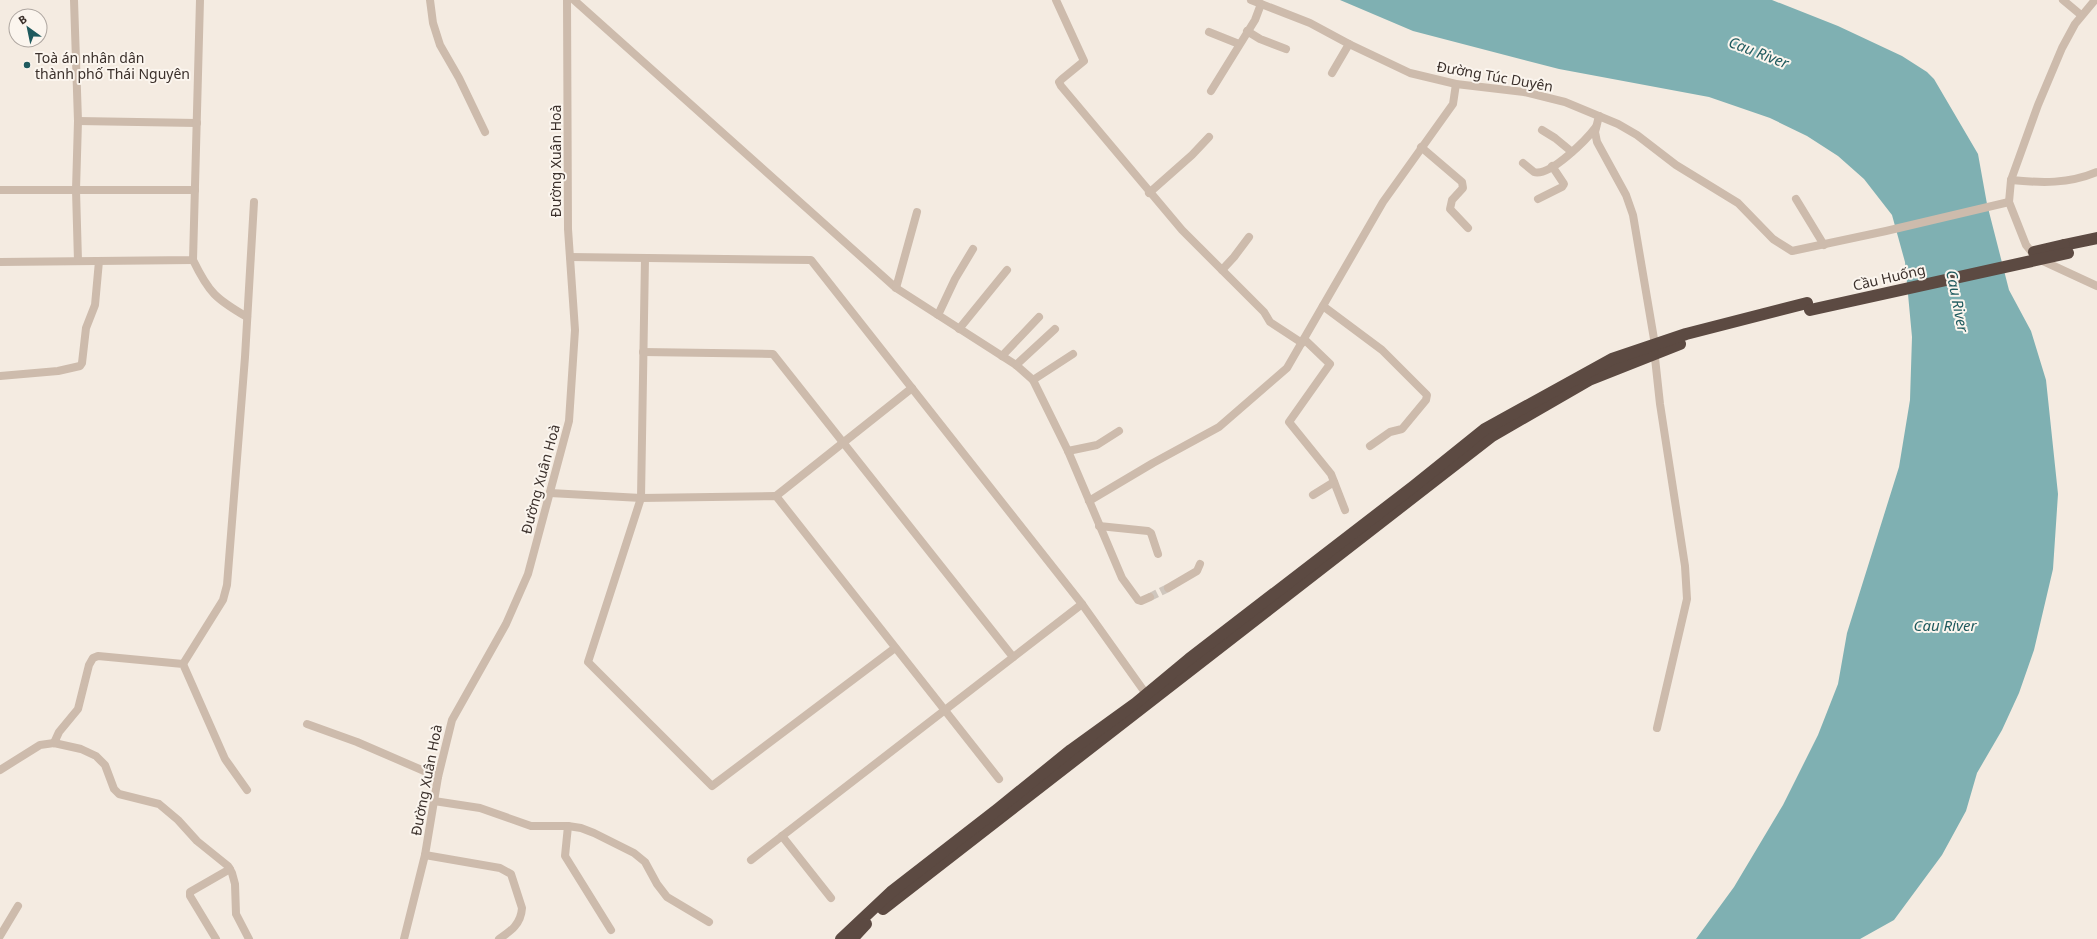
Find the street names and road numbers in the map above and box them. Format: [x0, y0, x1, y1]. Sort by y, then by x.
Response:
street label: Đường Túc Duyên [1435, 56, 1555, 96]
street label: Đường Xuân Hoà [546, 105, 565, 217]
street label: Cầu Huống [1851, 259, 1927, 295]
street label: Đường Xuân Hoà [516, 422, 564, 536]
street label: Đường Xuân Hoà [406, 723, 446, 837]

